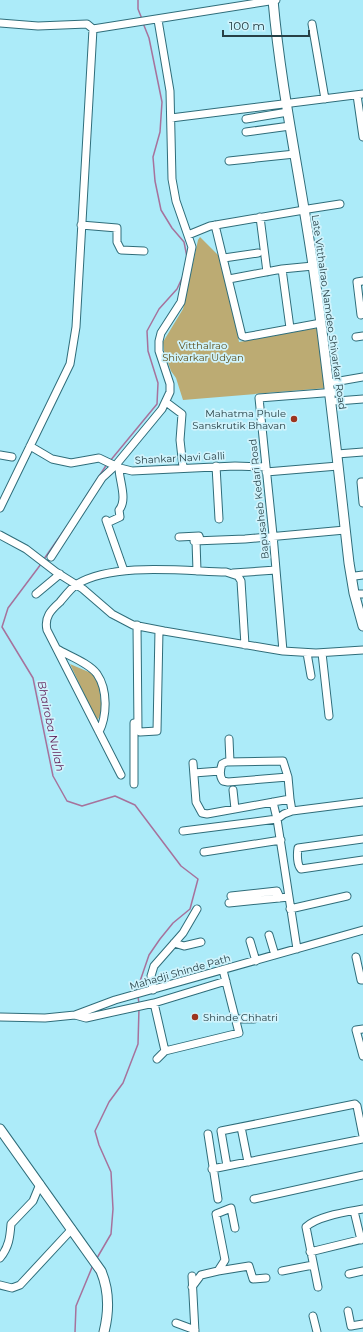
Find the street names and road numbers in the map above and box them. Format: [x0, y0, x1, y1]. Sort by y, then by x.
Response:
street label: Late Vitthalrao Namdeo Shivarkar Road [309, 214, 349, 410]
street label: Bapusaheb Kedari Road [246, 438, 272, 560]
street label: Shankar Navi Galli [135, 449, 225, 467]
street label: Mahadji Shinde Path [128, 951, 232, 993]

